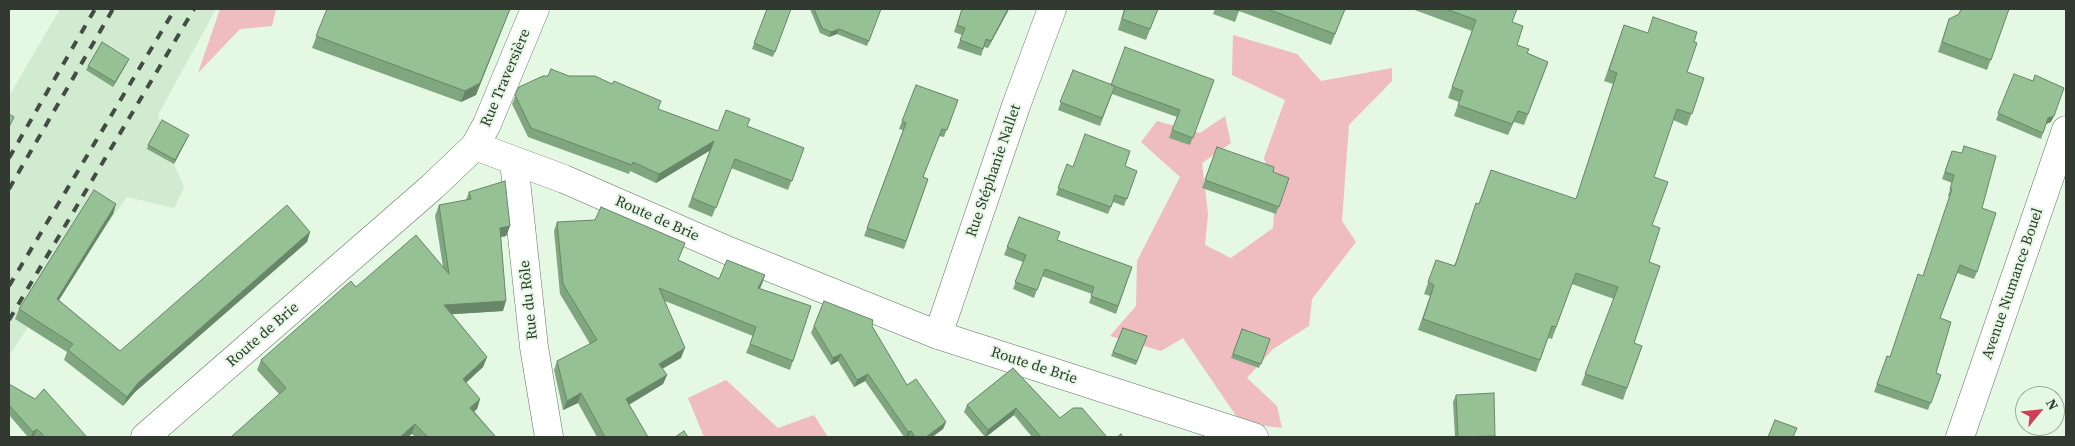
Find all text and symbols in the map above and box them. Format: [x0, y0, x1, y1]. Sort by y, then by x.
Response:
street label: Rue Traversière [477, 26, 535, 130]
street label: Rue Stéphanie Nallet [963, 102, 1025, 240]
street label: Route de Brie [612, 192, 702, 246]
street label: Avenue Numance Bouel [1979, 206, 2047, 362]
street label: Rue du Rôle [516, 259, 542, 341]
street label: Route de Brie [223, 299, 303, 371]
street label: Route de Brie [988, 344, 1080, 388]
north arrow [2015, 386, 2065, 436]
text: N [2041, 395, 2064, 414]

